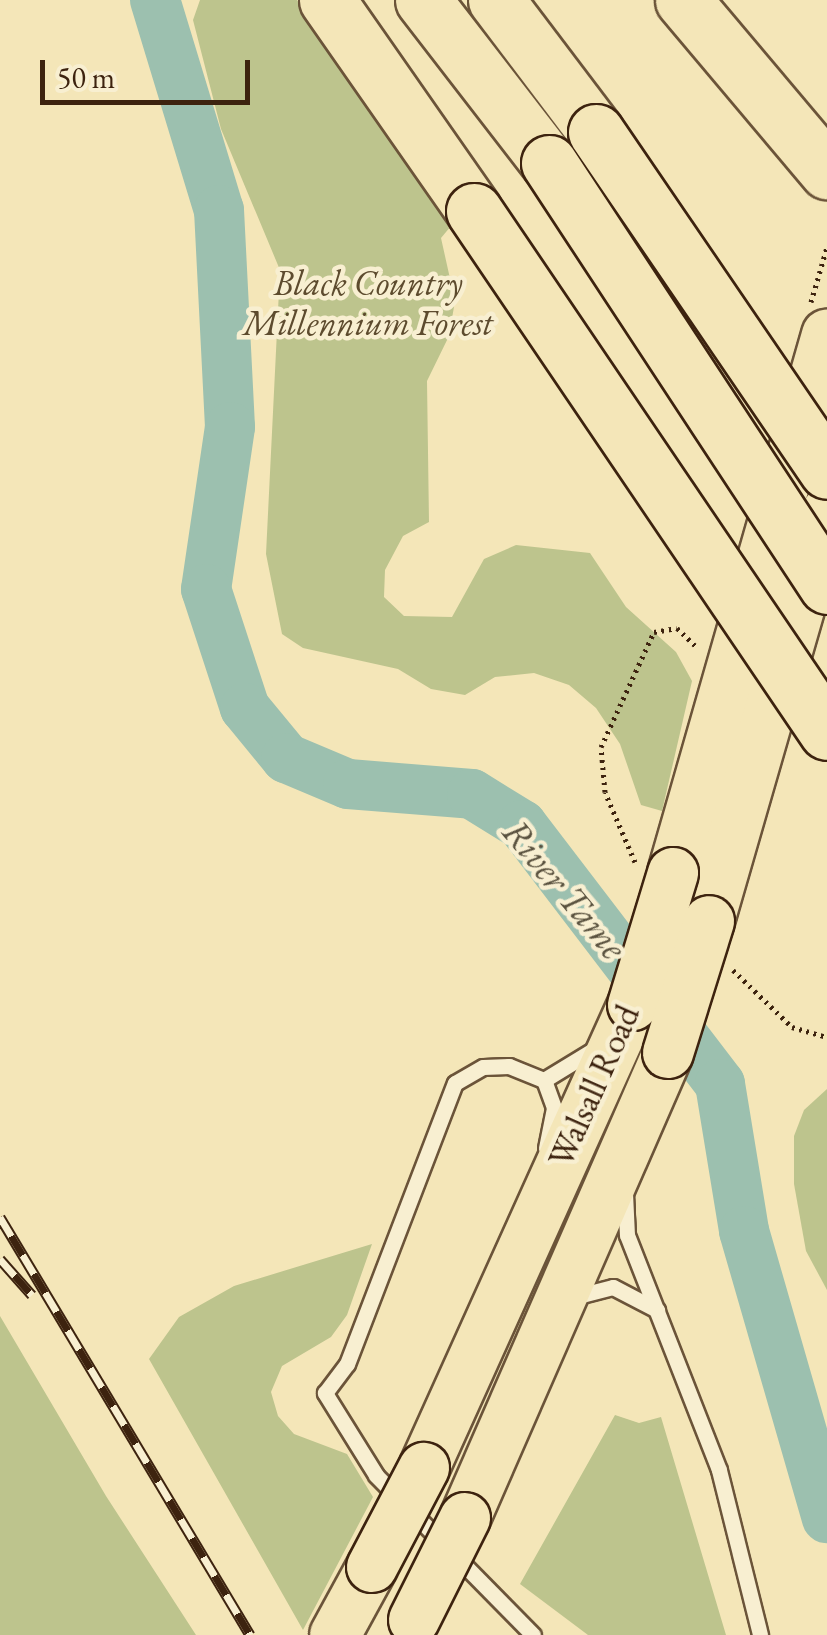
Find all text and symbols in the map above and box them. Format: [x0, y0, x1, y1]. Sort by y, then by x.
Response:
scale bar [45, 40, 255, 102]
text: 50 m [57, 58, 115, 97]
park label: Black Country Millennium Forest [243, 262, 493, 344]
water label: River Tame [493, 810, 637, 968]
street label: Walsall Road [540, 998, 648, 1174]

